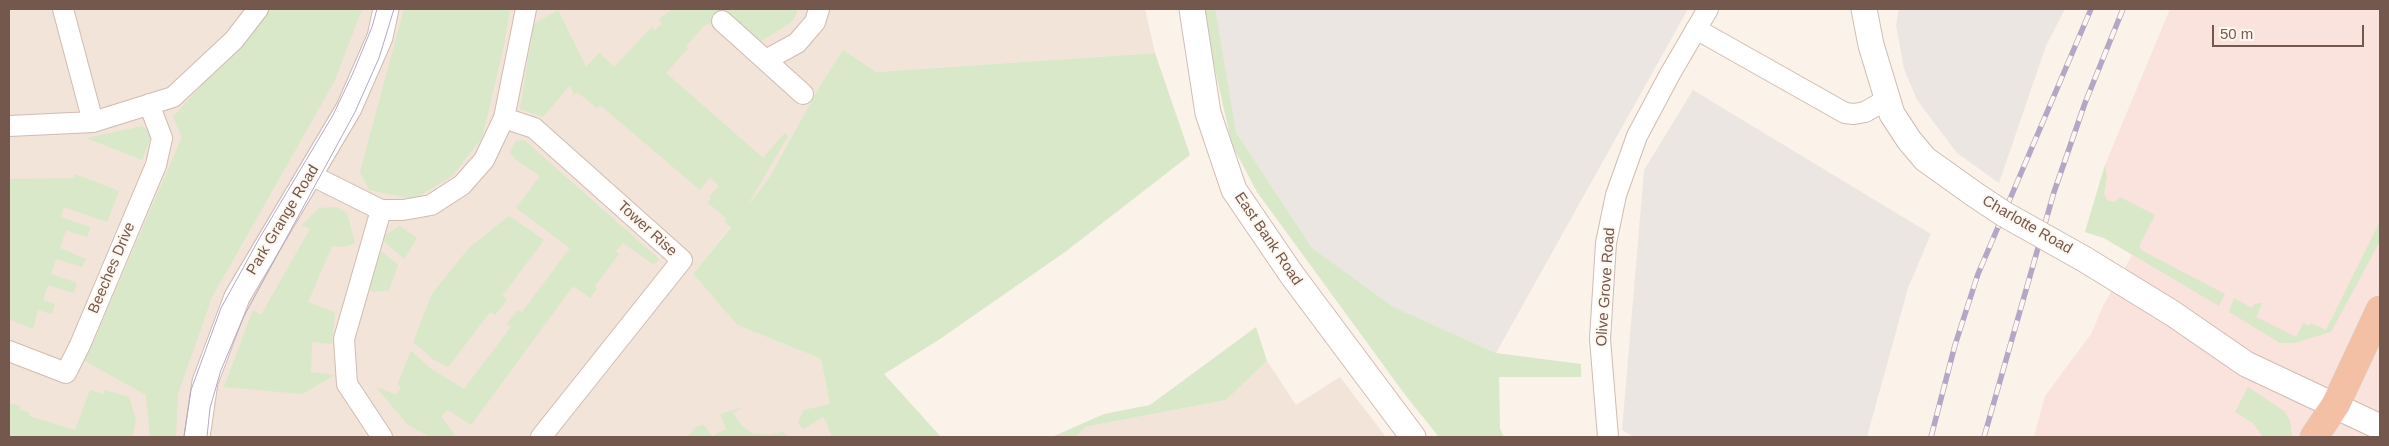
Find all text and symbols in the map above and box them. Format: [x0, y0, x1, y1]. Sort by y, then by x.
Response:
scale bar [2214, 15, 2366, 47]
text: 50 m [2220, 25, 2253, 42]
street label: Park Grange Road [243, 162, 323, 278]
street label: East Bank Road [1230, 189, 1306, 289]
street label: Charlotte Road [1979, 192, 2075, 258]
street label: Tower Rise [613, 197, 681, 261]
street label: Beeches Drive [85, 220, 139, 316]
street label: Olive Grove Road [1593, 227, 1619, 347]

